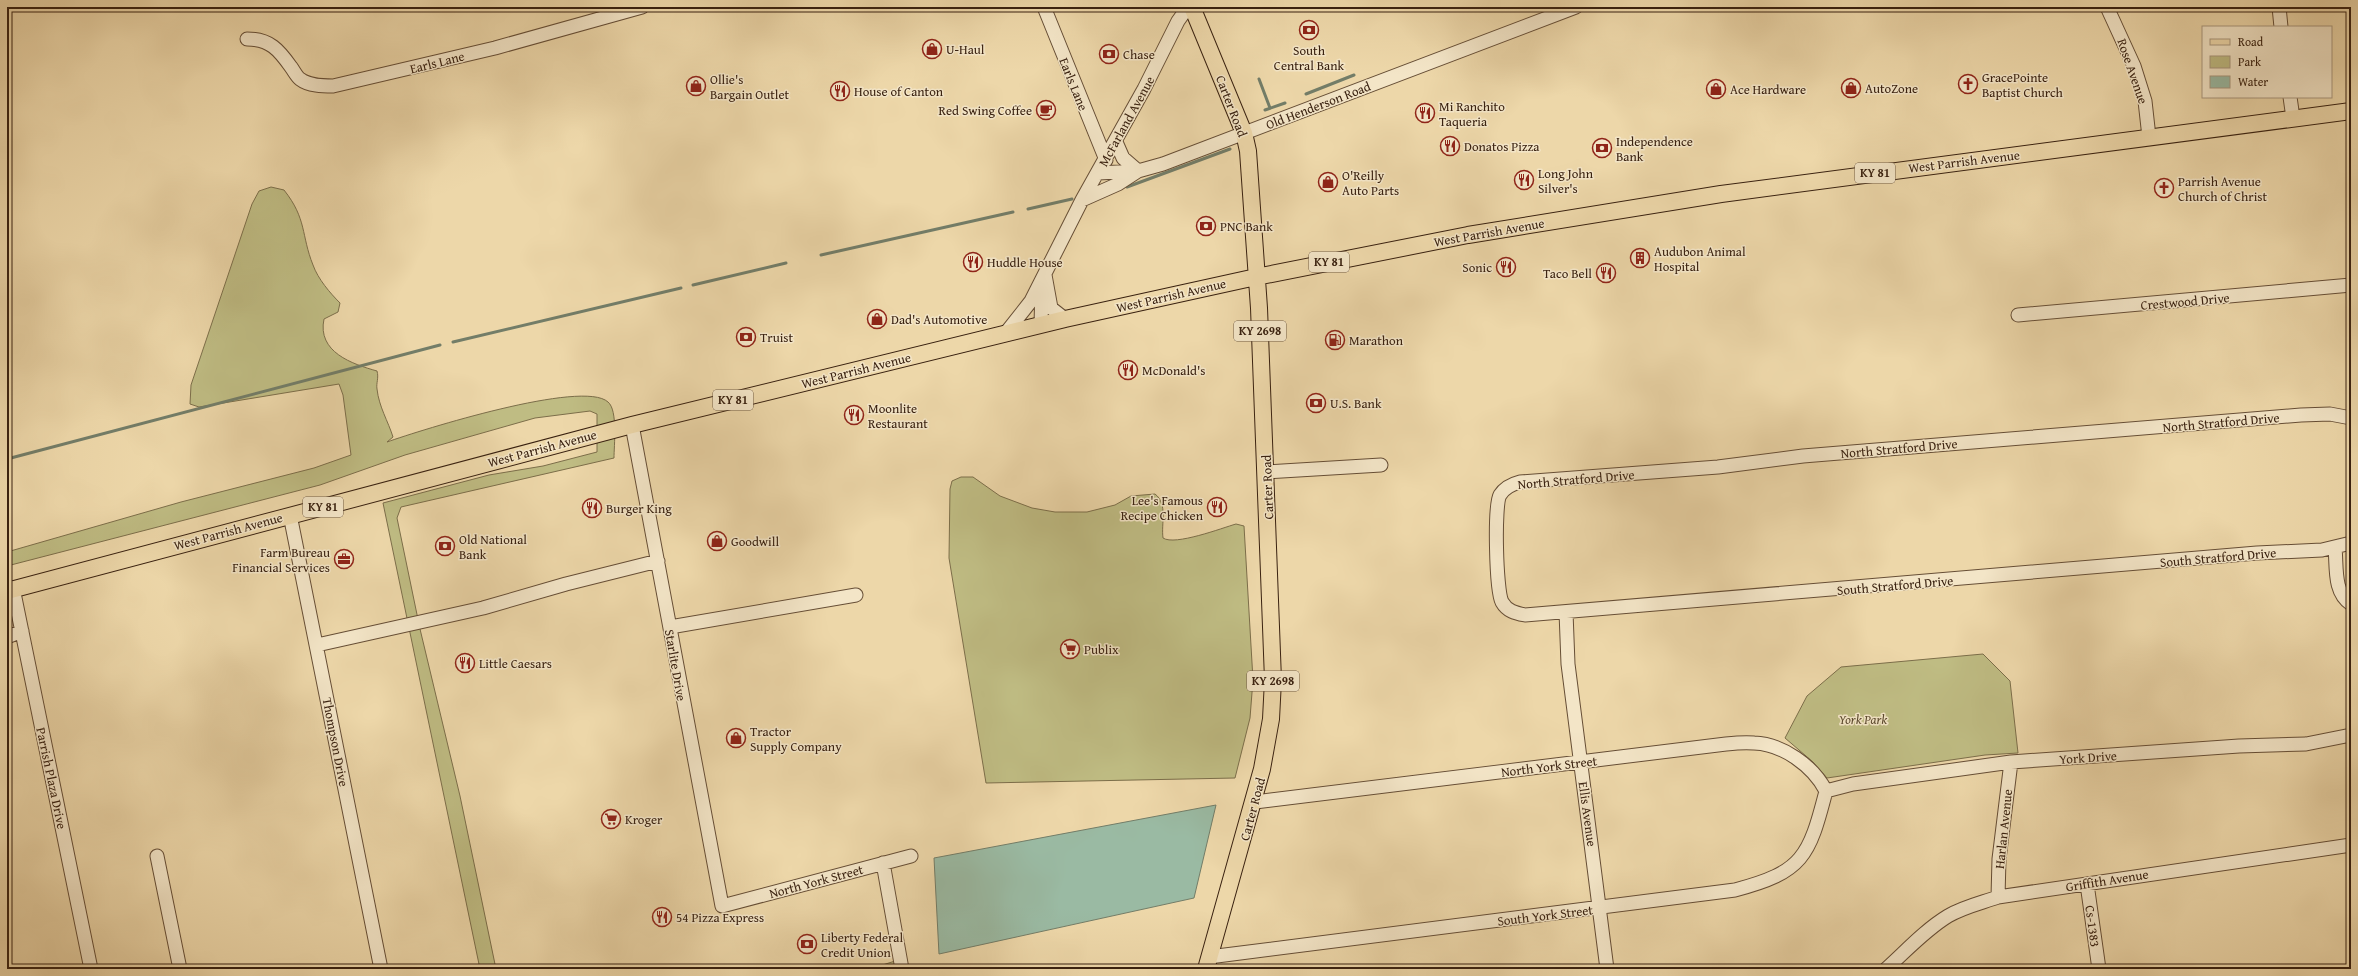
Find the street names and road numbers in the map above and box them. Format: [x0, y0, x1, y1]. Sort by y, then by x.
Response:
street label: Rose Avenue [2112, 36, 2153, 106]
street label: Earls Lane [408, 47, 466, 78]
street label: Earls Lane [1054, 55, 1093, 114]
street label: McFarland Avenue [1094, 73, 1159, 170]
street label: Carter Road [1211, 73, 1252, 140]
street label: Old Henderson Road [1263, 77, 1373, 134]
street label: West Parrish Avenue [1907, 145, 2021, 178]
road number: KY 81 [1855, 163, 1895, 183]
street label: West Parrish Avenue [1432, 213, 1546, 252]
road number: KY 81 [1309, 252, 1349, 272]
street label: West Parrish Avenue [1114, 274, 1228, 317]
street label: Crestwood Drive [2140, 288, 2230, 315]
road number: KY 2698 [1234, 321, 1286, 341]
street label: West Parrish Avenue [799, 348, 913, 393]
road number: KY 81 [713, 390, 753, 410]
street label: North Stratford Drive [2162, 408, 2280, 437]
street label: West Parrish Avenue [486, 425, 599, 472]
street label: North Stratford Drive [1840, 434, 1958, 463]
street label: Carter Road [1257, 454, 1278, 520]
street label: North Stratford Drive [1517, 465, 1635, 494]
road number: KY 81 [303, 497, 343, 517]
street label: West Parrish Avenue [172, 508, 285, 555]
street label: South Stratford Drive [2159, 543, 2277, 572]
street label: South Stratford Drive [1836, 571, 1954, 600]
street label: Starlite Drive [660, 628, 691, 702]
road number: KY 2698 [1247, 671, 1299, 691]
street label: Thompson Drive [318, 696, 353, 788]
street label: Parrish Plaza Drive [31, 726, 72, 831]
street label: York Drive [2059, 746, 2117, 769]
street label: North York Street [1500, 751, 1599, 782]
street label: Carter Road [1235, 775, 1270, 843]
street label: Ellis Avenue [1574, 780, 1601, 848]
street label: Harlan Avenue [1990, 788, 2017, 870]
street label: North York Street [767, 860, 866, 903]
street label: Griffith Avenue [2064, 865, 2150, 896]
street label: South York Street [1496, 900, 1594, 931]
street label: Cs-1383 [2080, 904, 2105, 948]

